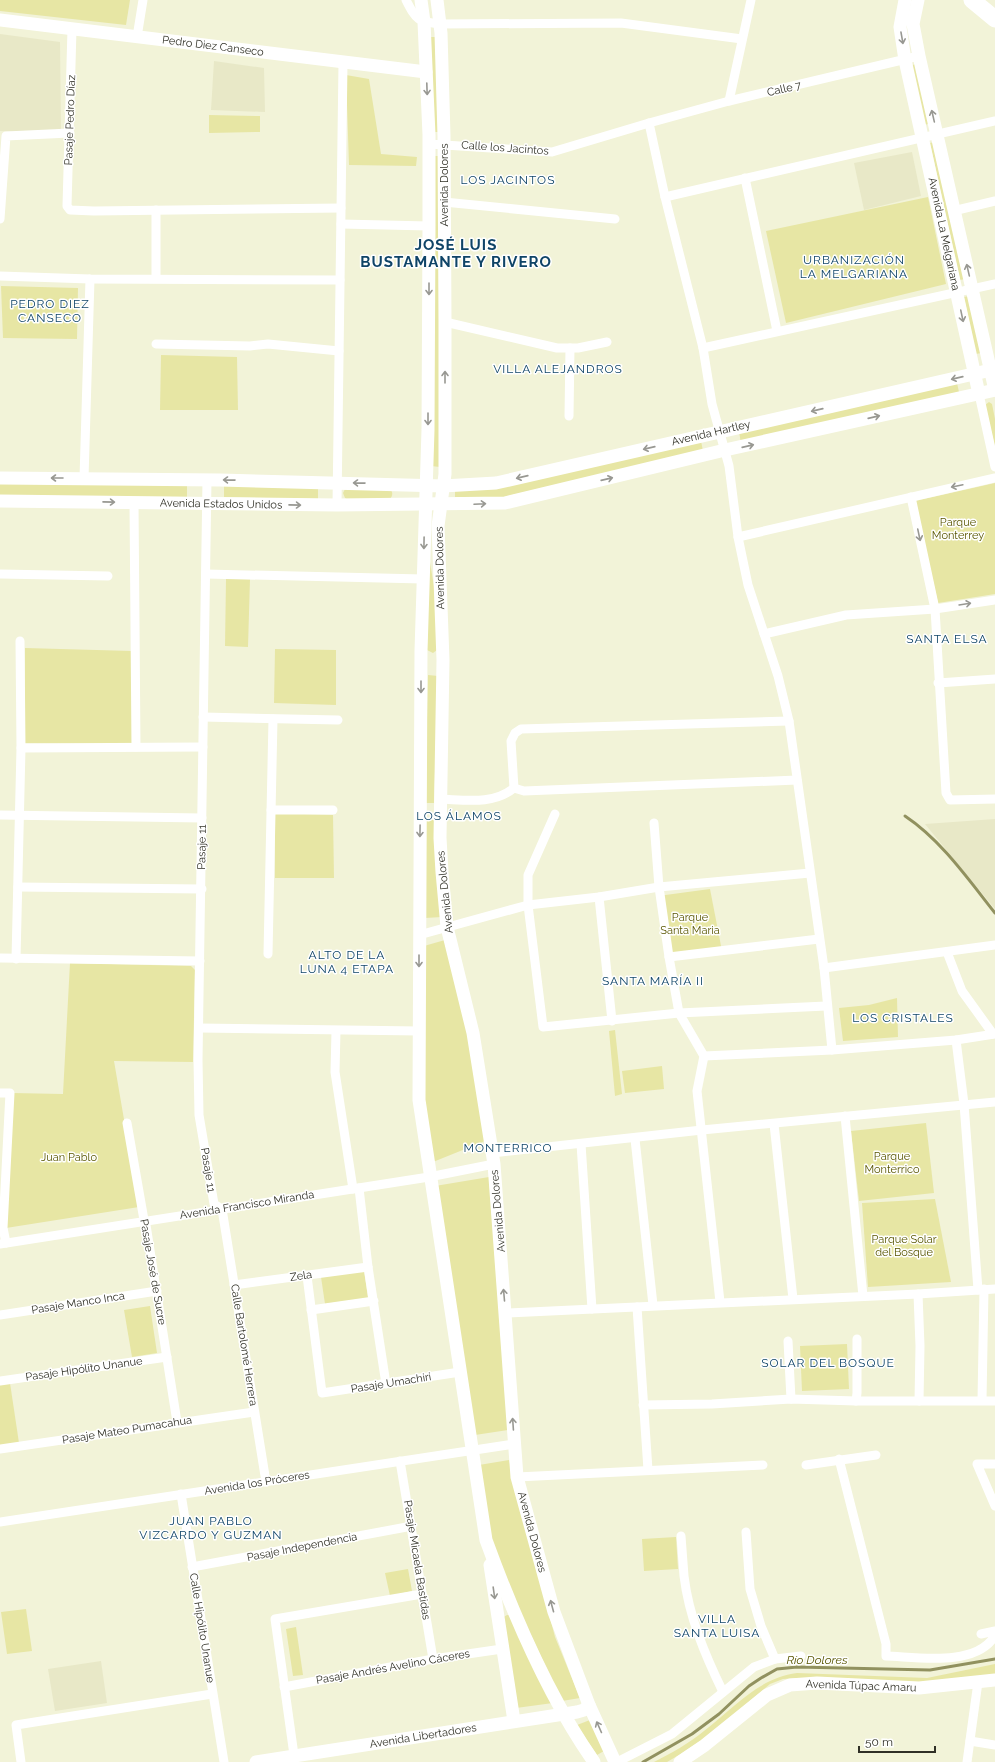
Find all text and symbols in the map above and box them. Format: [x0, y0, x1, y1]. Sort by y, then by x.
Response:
one-way arrow [898, 31, 906, 44]
street label: Pedro Diez Canseco [161, 33, 265, 59]
street label: Pasaje Pedro Díaz [62, 74, 78, 165]
street label: Calle 7 [766, 79, 802, 99]
one-way arrow [423, 82, 431, 95]
one-way arrow [928, 110, 936, 123]
street label: Calle los Jacintos [461, 138, 549, 158]
street label: Avenida Dolores [438, 143, 451, 227]
district label: LOS JACINTOS [461, 173, 555, 187]
street label: Avenida La Melgariana [926, 176, 962, 292]
district label: JOSÉ LUIS BUSTAMANTE Y RIVERO [360, 236, 552, 271]
district label: URBANIZACIÓN LA MELGARIANA [800, 253, 908, 281]
one-way arrow [963, 264, 971, 277]
one-way arrow [425, 282, 433, 295]
district label: PEDRO DIEZ CANSECO [10, 297, 90, 325]
one-way arrow [959, 309, 967, 322]
district label: VILLA ALEJANDROS [493, 362, 623, 376]
one-way arrow [441, 371, 449, 384]
one-way arrow [951, 375, 964, 382]
one-way arrow [810, 406, 823, 414]
one-way arrow [424, 412, 432, 425]
one-way arrow [867, 413, 880, 420]
street label: Avenida Hartley [670, 418, 752, 448]
one-way arrow [741, 442, 754, 449]
one-way arrow [643, 444, 656, 452]
one-way arrow [516, 473, 529, 481]
one-way arrow [51, 474, 64, 482]
one-way arrow [601, 474, 614, 482]
one-way arrow [223, 476, 236, 484]
one-way arrow [353, 479, 366, 487]
one-way arrow [951, 483, 964, 491]
street label: Avenida Estados Unidos [160, 496, 282, 512]
one-way arrow [102, 498, 115, 506]
one-way arrow [473, 500, 486, 507]
one-way arrow [288, 501, 301, 508]
park label: Parque Monterrey [932, 516, 984, 542]
street label: Avenida Dolores [433, 526, 447, 610]
one-way arrow [915, 528, 923, 541]
one-way arrow [420, 536, 427, 549]
one-way arrow [958, 600, 971, 608]
district label: SANTA ELSA [906, 632, 988, 646]
one-way arrow [417, 680, 425, 693]
district label: LOS ÁLAMOS [416, 809, 502, 823]
street label: Pasaje 11 [195, 824, 209, 870]
one-way arrow [416, 824, 424, 837]
street label: Avenida Dolores [434, 850, 456, 934]
park label: Parque Santa Maria [660, 911, 720, 937]
district label: ALTO DE LA LUNA 4 ETAPA [300, 948, 394, 976]
one-way arrow [415, 954, 423, 967]
district label: SANTA MARÍA II [602, 974, 704, 988]
district label: LOS CRISTALES [852, 1011, 954, 1025]
district label: MONTERRICO [463, 1141, 553, 1155]
street label: Pasaje 11 [198, 1147, 218, 1194]
park label: Parque Monterrico [864, 1150, 920, 1176]
park label: Juan Pablo [41, 1151, 97, 1164]
street label: Avenida Dolores [488, 1169, 508, 1253]
street label: Avenida Francisco Miranda [179, 1188, 315, 1222]
street label: Pasaje José de Sucre [137, 1218, 169, 1327]
park label: Parque Solar del Bosque [871, 1233, 937, 1259]
street label: Zela [289, 1268, 313, 1284]
street label: Calle Bartolomé Herrera [228, 1283, 260, 1407]
street label: Pasaje Manco Inca [30, 1289, 126, 1317]
one-way arrow [501, 1289, 508, 1302]
street label: Pasaje Hipólito Unanue [25, 1354, 144, 1384]
district label: SOLAR DEL BOSQUE [761, 1356, 895, 1370]
street label: Pasaje Umachiri [350, 1370, 432, 1396]
street label: Pasaje Mateo Pumacahua [61, 1413, 193, 1447]
one-way arrow [509, 1418, 516, 1431]
street label: Avenida los Próceres [203, 1468, 311, 1498]
street label: Avenida Dolores [515, 1490, 549, 1574]
street label: Pasaje Micaela Bastidas [401, 1499, 433, 1621]
district label: JUAN PABLO VIZCARDO Y GUZMAN [139, 1514, 283, 1542]
street label: Pasaje Independencia [246, 1530, 358, 1564]
street label: Calle Hipólito Unanue [187, 1572, 217, 1684]
one-way arrow [490, 1586, 498, 1599]
one-way arrow [548, 1599, 555, 1612]
district label: VILLA SANTA LUISA [674, 1612, 760, 1640]
street label: Pasaje Andrés Avelino Cáceres [315, 1647, 471, 1687]
water label: Río Dolores [786, 1653, 848, 1667]
street label: Avenida Túpac Amaru [805, 1678, 917, 1694]
street label: Avenida Libertadores [369, 1721, 477, 1751]
one-way arrow [595, 1721, 602, 1733]
scale bar [859, 1728, 935, 1754]
text: 50 m [865, 1735, 893, 1749]

